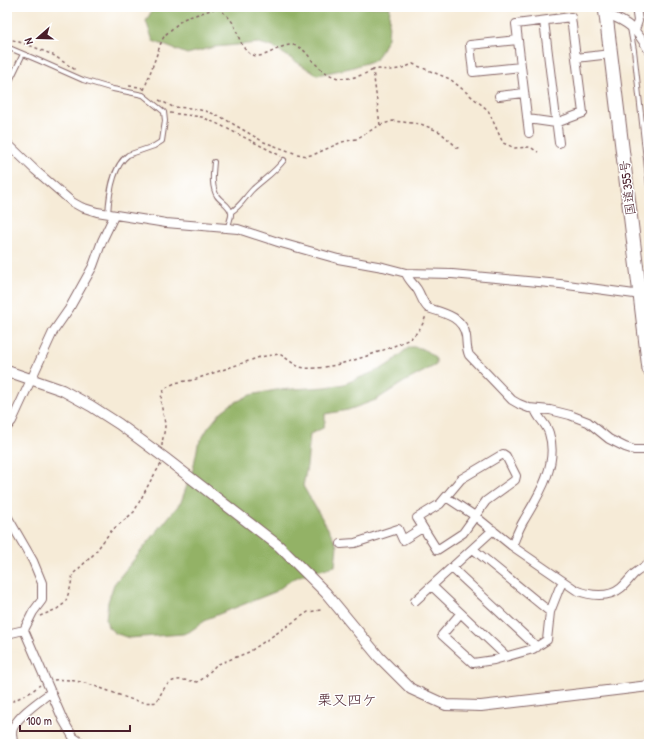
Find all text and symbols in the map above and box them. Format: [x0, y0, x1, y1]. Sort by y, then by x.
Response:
north arrow [18, 18, 58, 58]
text: N [21, 36, 36, 47]
street label: 国道355号 [615, 159, 639, 217]
district label: 栗又四ケ [317, 689, 377, 710]
scale bar [20, 707, 130, 733]
text: 100 m [26, 712, 52, 729]

